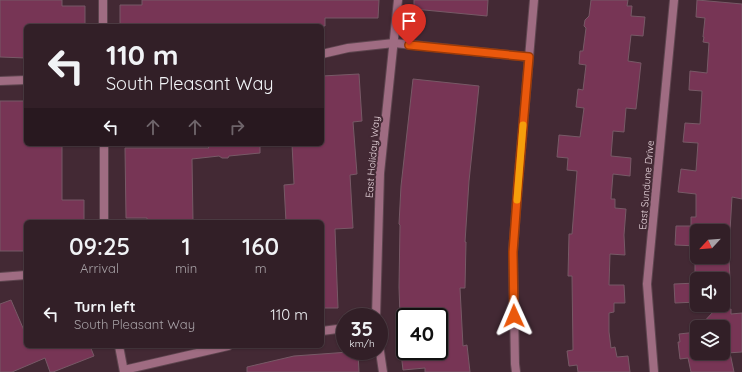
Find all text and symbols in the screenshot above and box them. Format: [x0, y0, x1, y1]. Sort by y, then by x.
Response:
pin [392, 4, 426, 45]
icon: arrive [398, 10, 420, 32]
text: 110 m [106, 37, 179, 72]
icon: left [40, 40, 92, 92]
text: South Pleasant Way [106, 72, 274, 95]
icon: left [100, 116, 122, 138]
icon: ahead [142, 116, 164, 138]
icon: ahead [184, 116, 206, 138]
icon: right [226, 116, 248, 138]
street label: East Holiday Way [362, 116, 383, 198]
street label: East Sundune Drive [636, 139, 657, 230]
north arrow [690, 224, 730, 264]
map controls [690, 224, 730, 360]
text: 09:25 [69, 231, 130, 261]
text: 1 [181, 231, 191, 261]
text: 160 [242, 231, 279, 261]
text: Arrival [80, 260, 119, 276]
text: min [175, 260, 197, 276]
text: m [255, 260, 267, 276]
button: sound [690, 272, 730, 312]
position arrow [493, 295, 535, 337]
text: Turn left [74, 297, 136, 316]
icon: left [40, 303, 62, 325]
text: 110 m [270, 305, 308, 324]
speed limit sign: 40 [396, 308, 448, 360]
text: South Pleasant Way [74, 316, 195, 332]
text: 35 [351, 316, 373, 341]
button: layers [690, 320, 730, 360]
text: km/h [349, 337, 375, 350]

